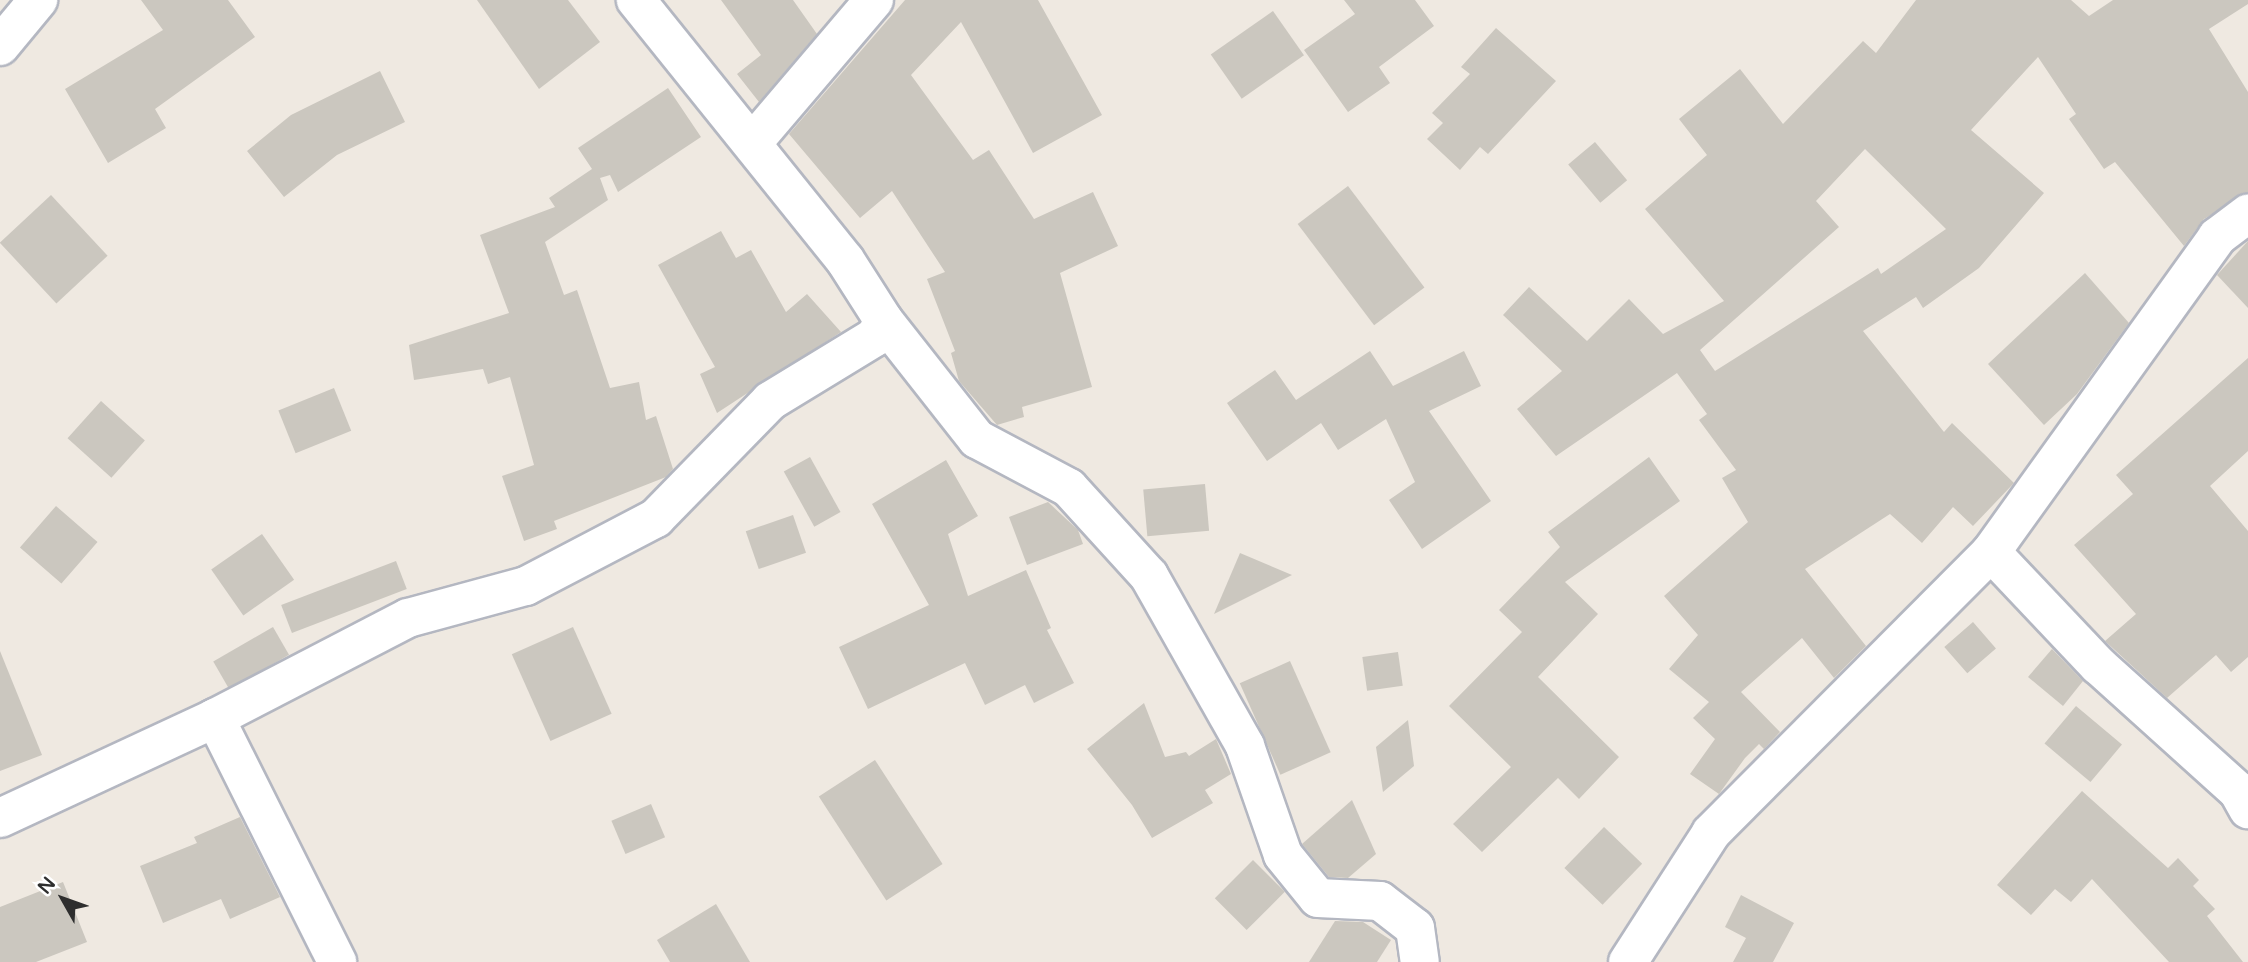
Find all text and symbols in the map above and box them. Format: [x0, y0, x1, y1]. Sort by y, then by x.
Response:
north arrow [28, 864, 98, 934]
text: N [34, 873, 60, 898]

